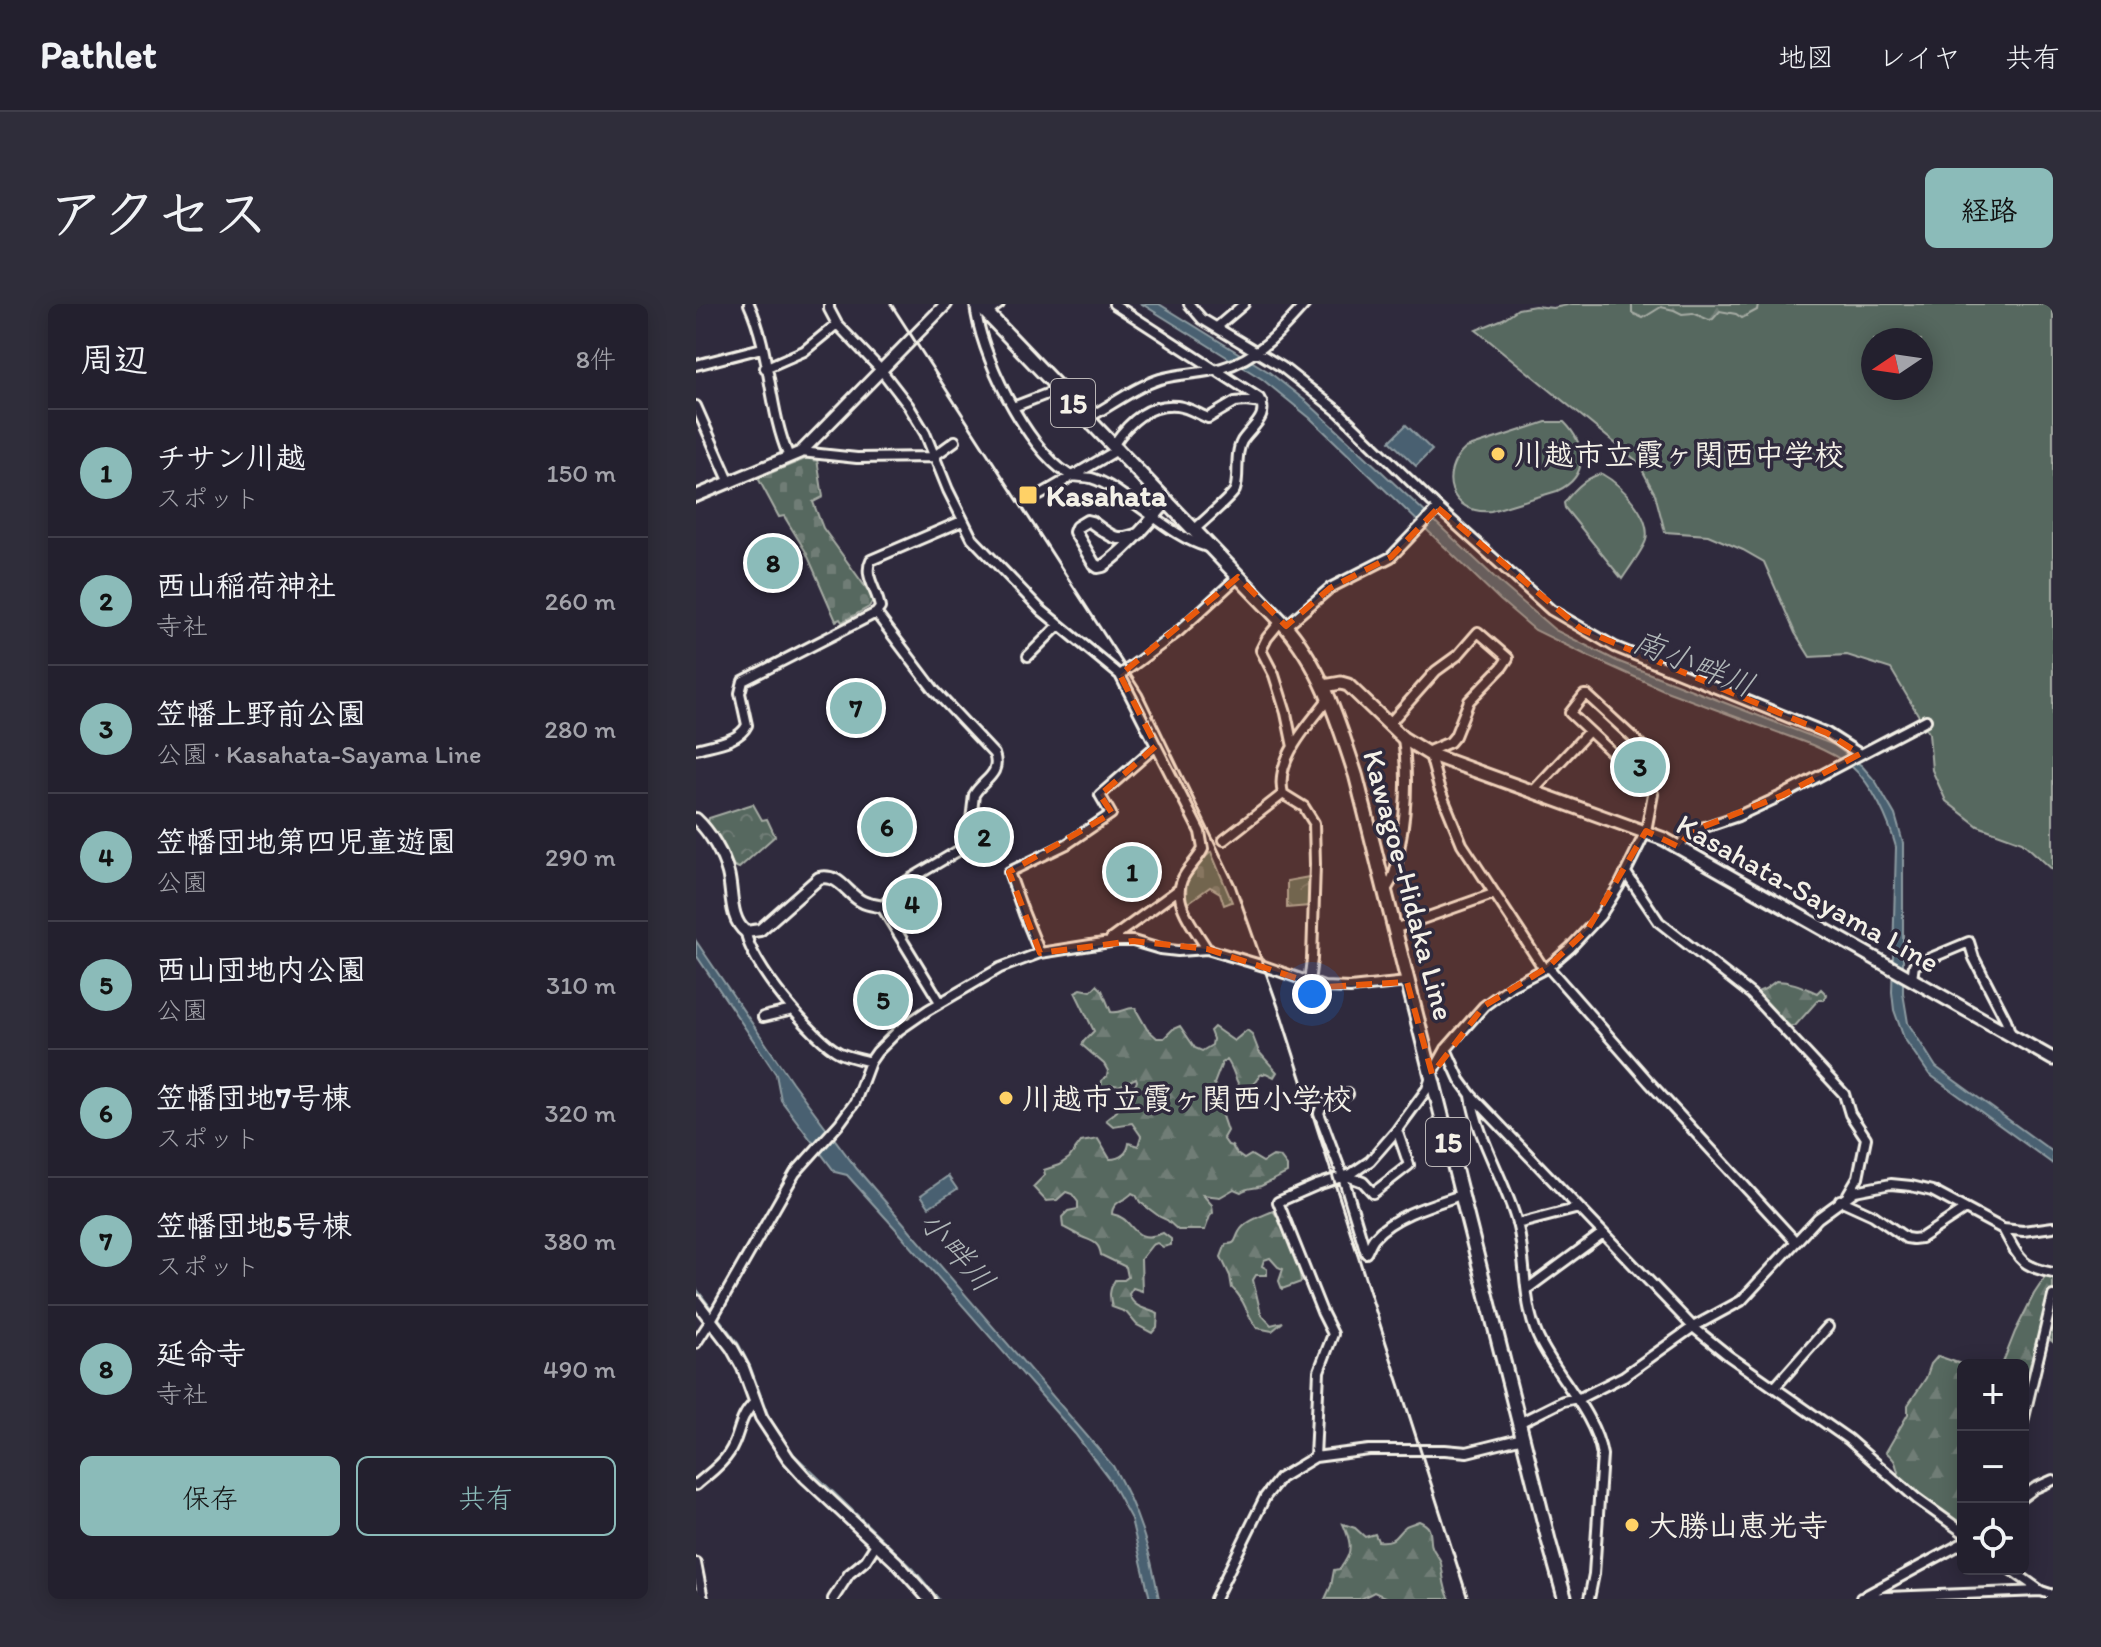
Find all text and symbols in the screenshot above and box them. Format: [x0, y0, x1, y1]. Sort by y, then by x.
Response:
text: Pathlet [40, 32, 157, 78]
text: 地図 [1778, 40, 1834, 74]
text: レイヤ [1878, 40, 1961, 74]
text: 共有 [2005, 40, 2061, 74]
button: 経路 [1925, 168, 2053, 248]
text: アクセス [48, 180, 269, 247]
north arrow [1861, 328, 1933, 400]
text: 周辺 [80, 339, 148, 380]
text: 8件 [576, 343, 616, 375]
road number: 15 [1051, 379, 1095, 427]
place label: 川越市立霞ヶ関西中学校 [1514, 436, 1844, 473]
text: チサン川越 [156, 439, 306, 476]
marker: 川越市立霞ヶ関西中学校 [1489, 445, 1507, 463]
text: 1 [100, 457, 112, 489]
text: 150 m [547, 457, 616, 489]
place label: Kasahata [1046, 477, 1167, 514]
text: スポット [156, 482, 260, 514]
marker: Kasahata [1017, 484, 1039, 506]
pin: 8 [747, 533, 799, 593]
text: 西山稲荷神社 [156, 567, 336, 604]
text: 2 [99, 585, 113, 617]
text: 260 m [545, 585, 616, 617]
text: 寺社 [156, 610, 208, 642]
water label: 南小畔川 [1628, 621, 1760, 705]
pin: 7 [830, 678, 882, 738]
text: 笠幡上野前公園 [156, 695, 366, 732]
text: 3 [99, 713, 113, 745]
text: 280 m [544, 713, 616, 745]
pin: 3 [1614, 737, 1666, 797]
text: 公園 · Kasahata-Sayama Line [156, 738, 481, 770]
street label: Kawagoe-Hidaka Line [1355, 746, 1463, 1024]
pin: 6 [861, 797, 913, 857]
street label: Kasahata-Sayama Line [1670, 805, 1946, 981]
pin: 2 [958, 807, 1010, 867]
text: 笠幡団地第四児童遊園 [156, 823, 456, 860]
text: 4 [98, 841, 114, 873]
text: 290 m [545, 841, 616, 873]
pin: 1 [1106, 842, 1158, 902]
text: 公園 [156, 866, 208, 898]
pin: 4 [886, 874, 938, 934]
text: 西山団地内公園 [156, 951, 366, 988]
text: 5 [99, 969, 113, 1001]
text: 310 m [546, 969, 616, 1001]
pin: 5 [857, 970, 909, 1030]
your location [1292, 974, 1332, 1014]
text: 公園 [156, 994, 208, 1026]
text: 笠幡団地7号棟 [156, 1079, 351, 1116]
place label: 川越市立霞ヶ関西小学校 [1022, 1080, 1352, 1117]
marker: 川越市立霞ヶ関西小学校 [997, 1089, 1015, 1107]
text: 6 [99, 1097, 113, 1129]
text: 320 m [544, 1097, 616, 1129]
road number: 15 [1426, 1118, 1470, 1166]
text: スポット [156, 1122, 260, 1154]
water label: 小畔川 [911, 1202, 1003, 1300]
text: 笠幡団地5号棟 [156, 1207, 352, 1244]
text: 7 [100, 1225, 112, 1257]
text: 380 m [544, 1225, 616, 1257]
text: スポット [156, 1250, 260, 1282]
text: 延命寺 [156, 1335, 246, 1372]
text: 8 [99, 1353, 113, 1385]
text: 490 m [543, 1353, 616, 1385]
map controls [1957, 1359, 2029, 1575]
button: + [1957, 1359, 2029, 1431]
text: 寺社 [156, 1378, 208, 1410]
button: − [1957, 1431, 2029, 1503]
button: 保存 [80, 1456, 340, 1536]
button: 共有 [356, 1456, 616, 1536]
button: locate [1957, 1503, 2029, 1575]
place label: 大勝山恵光寺 [1648, 1507, 1828, 1544]
marker: 大勝山恵光寺 [1623, 1516, 1641, 1534]

